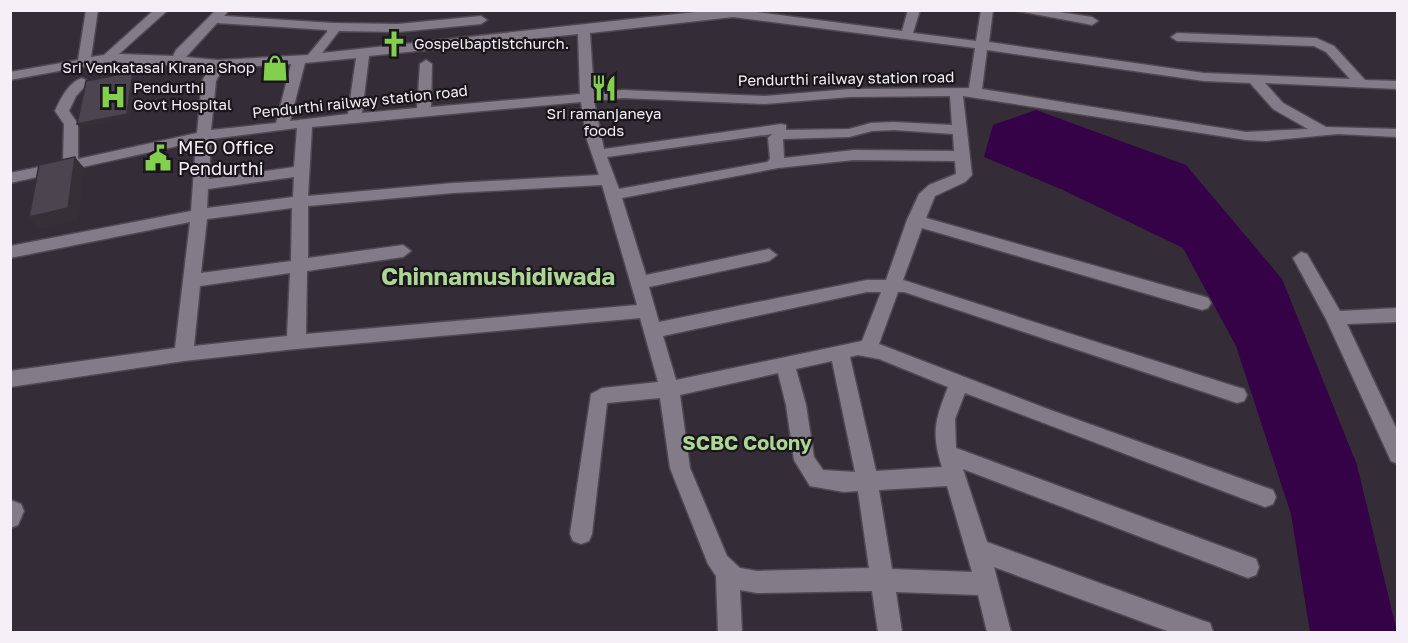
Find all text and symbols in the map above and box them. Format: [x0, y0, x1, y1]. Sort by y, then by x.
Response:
church icon: Gospelbaptistchurch. [379, 29, 409, 59]
place label: Gospelbaptistchurch. [414, 34, 569, 52]
shop icon: Sri Venkatasai Kirana Shop [260, 53, 290, 83]
place label: Sri Venkatasai Kirana Shop [62, 58, 255, 76]
street label: Pendurthi railway station road [737, 67, 954, 89]
restaurant icon: Sri ramanjaneya foods [589, 73, 619, 103]
place label: Pendurthi Govt Hospital [133, 78, 232, 113]
street label: Pendurthi railway station road [251, 81, 469, 121]
hospital icon: Pendurthi Govt Hospital [98, 82, 128, 112]
place label: Sri ramanjaneya foods [547, 104, 661, 139]
place label: MEO Office Pendurthi [178, 136, 274, 179]
public building icon: MEO Office Pendurthi [143, 143, 173, 173]
district label: Chinnamushidiwada [381, 261, 615, 290]
district label: SCBC Colony [682, 430, 812, 454]

